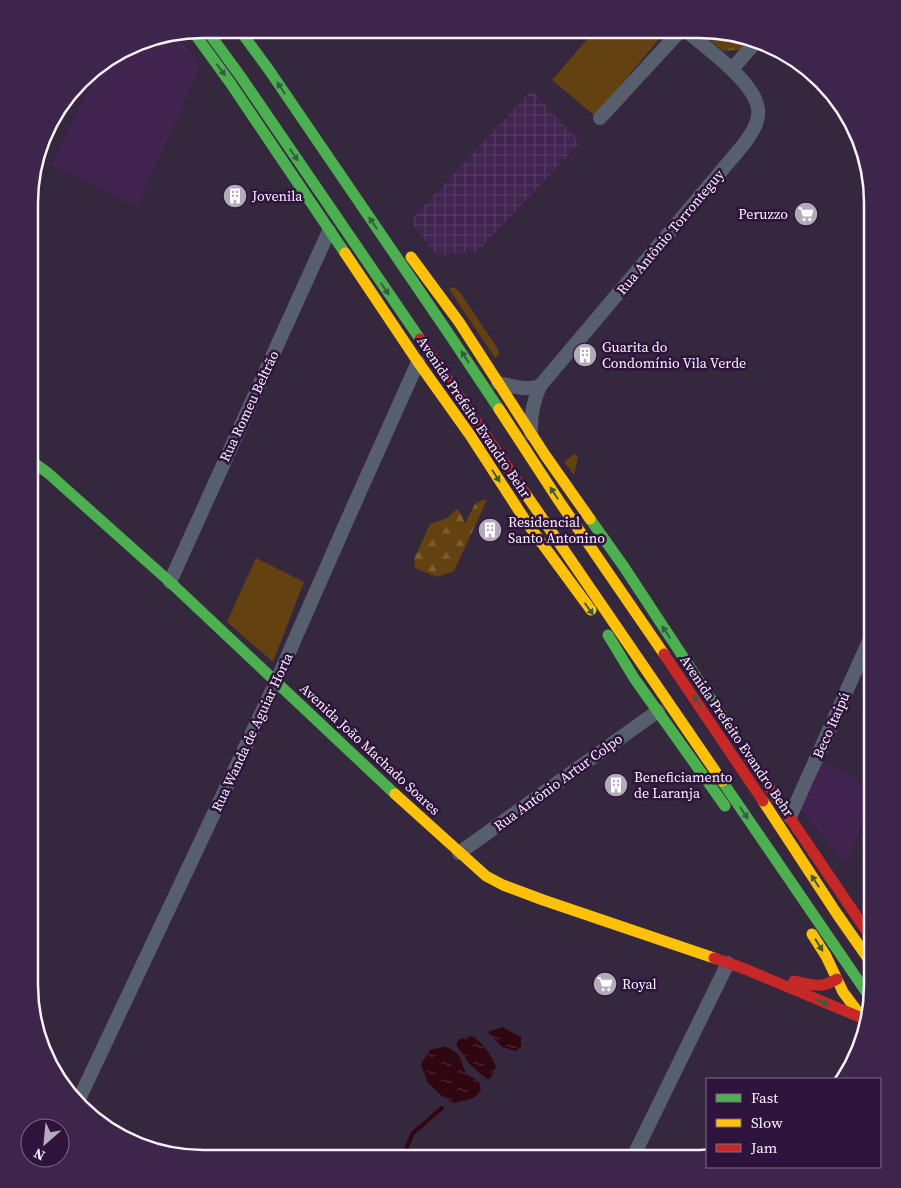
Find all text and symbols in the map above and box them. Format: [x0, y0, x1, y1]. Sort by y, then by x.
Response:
one-way arrow [216, 63, 226, 77]
one-way arrow [277, 82, 286, 95]
one-way arrow [289, 148, 299, 162]
street label: Rua Antônio Torronteguy [612, 165, 729, 299]
building icon: Jovenila [222, 183, 248, 209]
place label: Jovenila [251, 186, 303, 206]
supermarket icon: Peruzzo [793, 201, 819, 227]
place label: Peruzzo [738, 204, 788, 224]
one-way arrow [368, 216, 378, 229]
one-way arrow [381, 282, 390, 296]
street label: Avenida Prefeito Evandro Behr [412, 332, 536, 502]
place label: Guarita do Condomínio Vila Verde [602, 337, 746, 373]
building icon: Guarita do Condomínio Vila Verde [572, 342, 598, 368]
street label: Rua Romeu Beltrão [214, 347, 284, 465]
one-way arrow [460, 350, 469, 364]
one-way arrow [492, 469, 501, 482]
one-way arrow [549, 486, 559, 499]
place label: Residencial Santo Antonino [508, 512, 605, 548]
building icon: Residencial Santo Antonino [477, 517, 503, 543]
one-way arrow [584, 602, 595, 615]
one-way arrow [661, 625, 671, 639]
street label: Rua Wanda de Aguiar Horta [206, 649, 298, 815]
street label: Avenida Prefeito Evandro Behr [675, 651, 799, 821]
street label: Avenida João Machado Soares [295, 678, 445, 820]
street label: Beco Itaipú [807, 689, 855, 761]
one-way arrow [692, 695, 701, 708]
street label: Rua Antônio Artur Colpo [490, 728, 627, 836]
place label: Beneficiamento de Laranja [634, 767, 733, 803]
building icon: Beneficiamento de Laranja [603, 772, 629, 798]
one-way arrow [739, 806, 749, 820]
one-way arrow [810, 874, 820, 887]
one-way arrow [815, 939, 824, 952]
supermarket icon: Royal [592, 971, 618, 997]
place label: Royal [622, 974, 657, 994]
one-way arrow [815, 998, 829, 1006]
legend [706, 1078, 881, 1168]
text: Fast [751, 1087, 778, 1108]
text: Slow [751, 1112, 783, 1133]
north arrow [20, 1118, 70, 1168]
text: Jam [750, 1137, 778, 1158]
text: N [30, 1143, 48, 1166]

